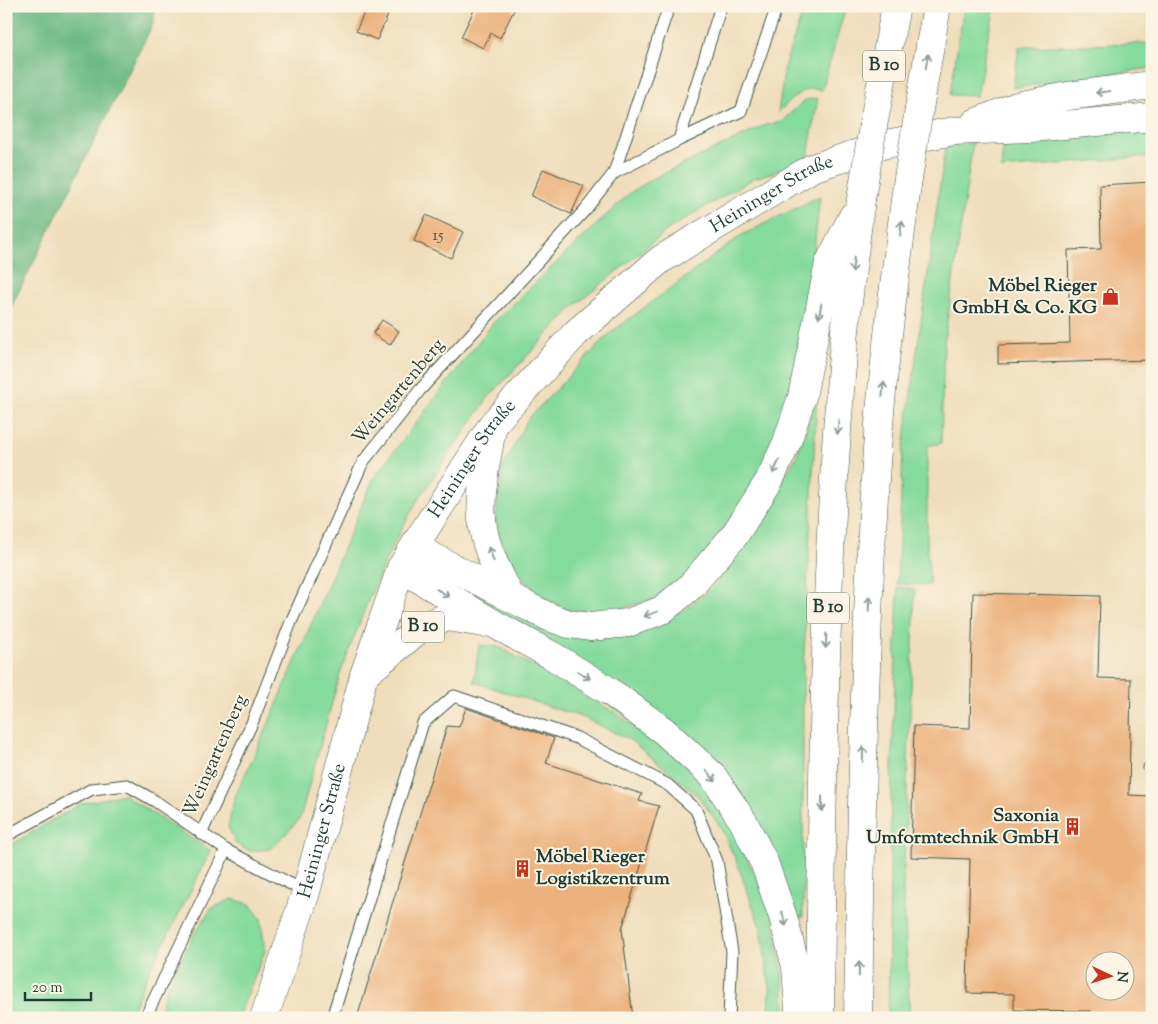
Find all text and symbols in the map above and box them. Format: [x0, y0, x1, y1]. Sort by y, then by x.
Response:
road number: B 10 [863, 50, 905, 82]
one-way arrow [923, 54, 933, 70]
one-way arrow [1096, 87, 1112, 97]
street label: Heininger Straße [705, 148, 837, 240]
one-way arrow [896, 220, 906, 236]
house number: 15 [433, 225, 444, 248]
one-way arrow [848, 257, 858, 273]
place label: Möbel Rieger GmbH & Co. KG [952, 273, 1098, 322]
shop icon: Möbel Rieger GmbH & Co. KG [1101, 287, 1121, 307]
one-way arrow [815, 302, 824, 318]
street label: Weingartenberg [346, 333, 452, 451]
one-way arrow [878, 382, 888, 398]
street label: Heininger Straße [422, 393, 523, 524]
one-way arrow [833, 418, 842, 434]
one-way arrow [770, 459, 780, 474]
one-way arrow [486, 547, 495, 562]
one-way arrow [436, 589, 450, 599]
road number: B 10 [807, 592, 849, 624]
one-way arrow [864, 596, 873, 612]
one-way arrow [644, 610, 659, 619]
road number: B 10 [402, 612, 444, 642]
one-way arrow [822, 633, 831, 649]
one-way arrow [576, 671, 590, 681]
street label: Weingartenberg [177, 690, 255, 822]
one-way arrow [858, 746, 867, 762]
street label: Heininger Straße [291, 760, 353, 902]
one-way arrow [705, 769, 716, 782]
one-way arrow [817, 796, 827, 812]
place label: Saxonia Umformtechnik GmbH [866, 803, 1060, 852]
building icon: Saxonia Umformtechnik GmbH [1063, 817, 1083, 837]
place label: Möbel Rieger Logistikzentrum [536, 844, 670, 893]
building icon: Möbel Rieger Logistikzentrum [512, 858, 532, 878]
one-way arrow [779, 911, 789, 927]
north arrow [1086, 952, 1136, 1002]
one-way arrow [854, 961, 863, 977]
scale bar [25, 969, 91, 1001]
text: N [1111, 970, 1131, 983]
text: 20 m [32, 978, 63, 999]

